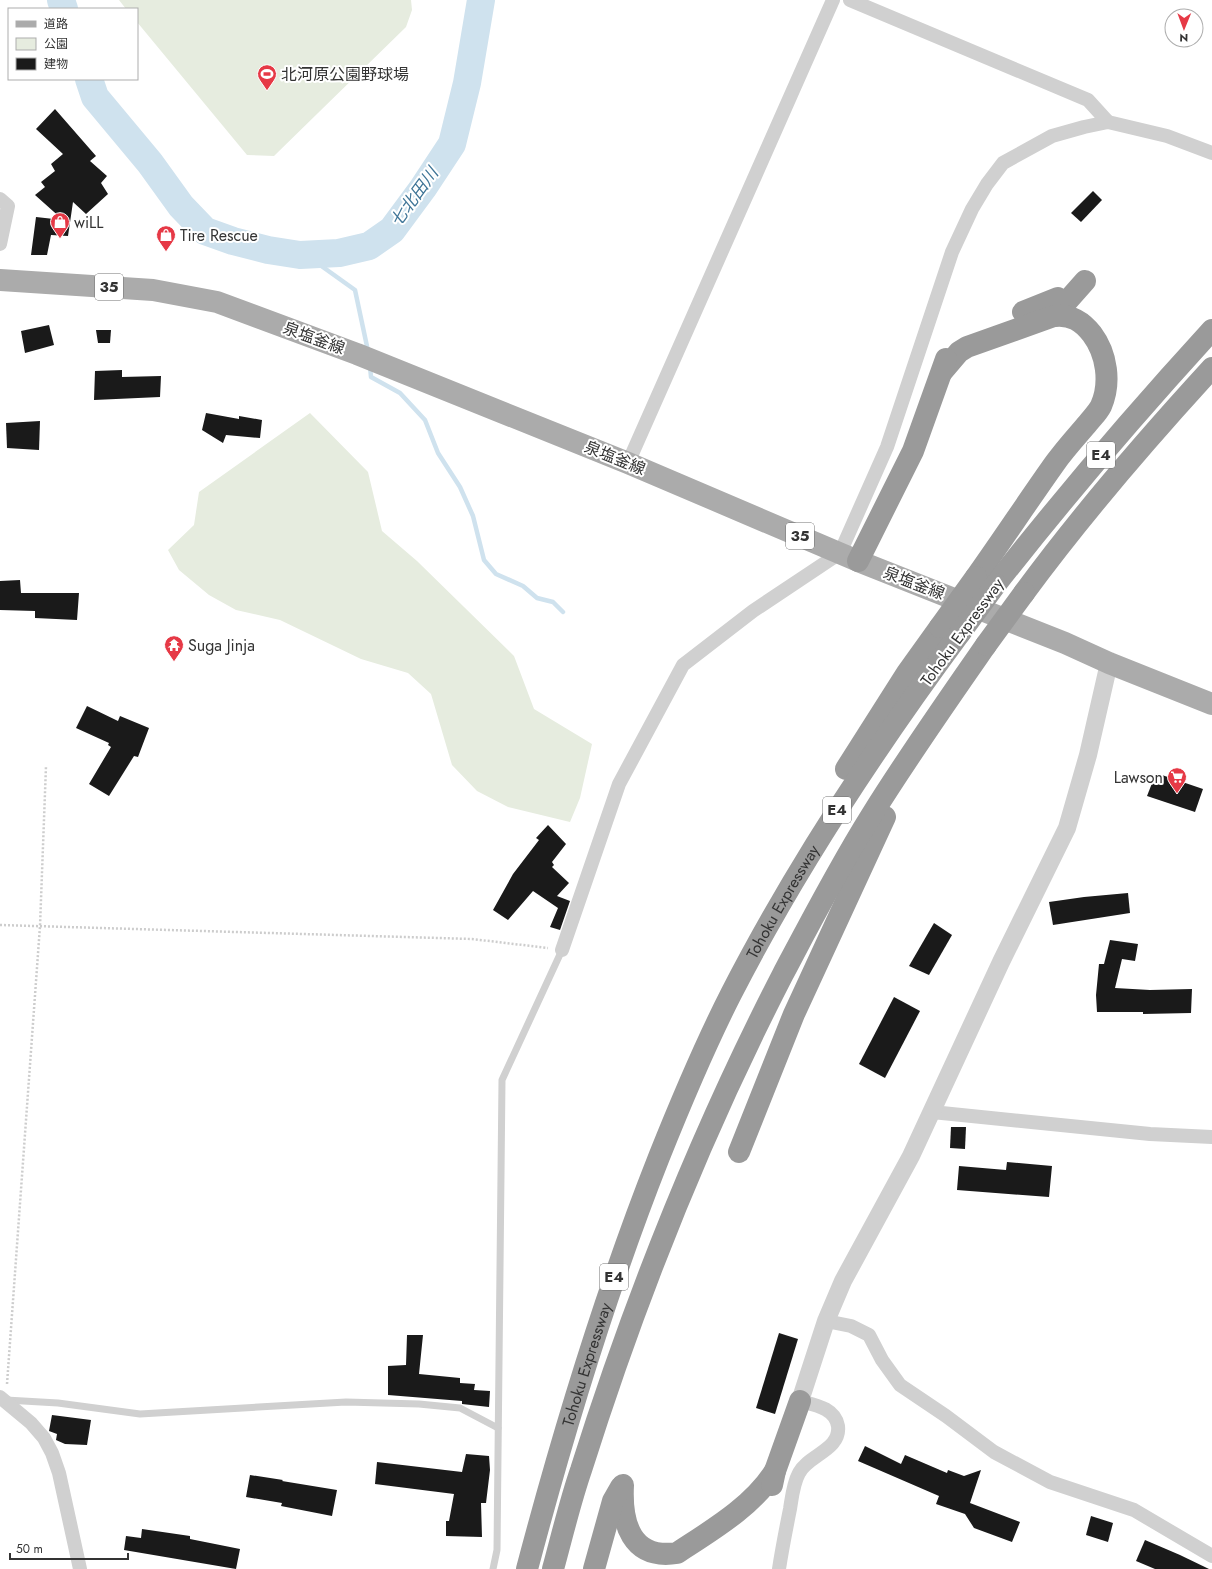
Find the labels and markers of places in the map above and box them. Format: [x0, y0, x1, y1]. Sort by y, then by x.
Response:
sports icon: 北河原公園野球場 [256, 63, 278, 91]
place label: 北河原公園野球場 [281, 63, 409, 86]
shop icon: wiLL [49, 211, 71, 239]
place label: wiLL [74, 211, 104, 234]
shop icon: Tire Rescue [155, 224, 177, 252]
place label: Tire Rescue [180, 224, 258, 247]
temple icon: Suga Jinja [163, 634, 185, 662]
place label: Suga Jinja [188, 634, 255, 657]
place label: Lawson [1114, 766, 1163, 789]
supermarket icon: Lawson [1166, 766, 1188, 794]

